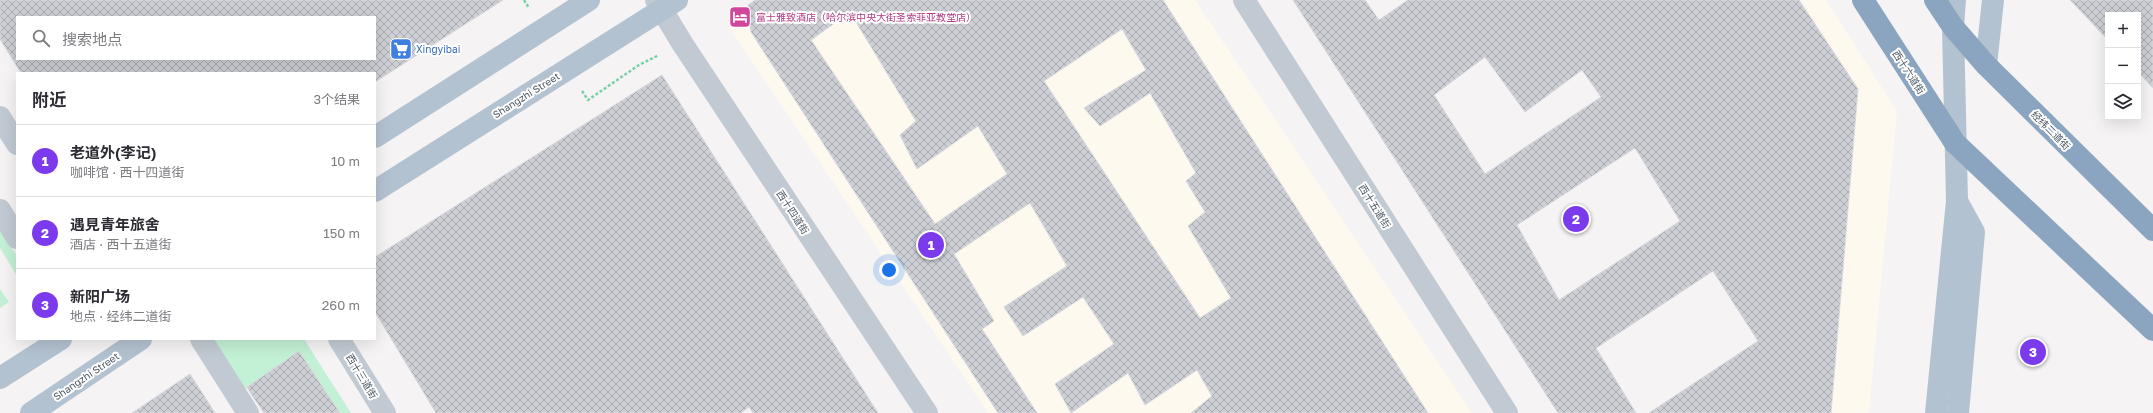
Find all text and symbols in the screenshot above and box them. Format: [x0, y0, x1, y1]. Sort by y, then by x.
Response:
hotel icon: 富士雅致酒店（哈尔滨中央大街圣索菲亚教堂店） [727, 4, 753, 30]
place label: 富士雅致酒店（哈尔滨中央大街圣索菲亚教堂店） [756, 11, 976, 23]
map controls [2105, 12, 2141, 120]
button: + [2105, 12, 2141, 48]
search box [16, 16, 376, 60]
icon: search [30, 27, 52, 49]
text: 搜索地点 [62, 30, 122, 48]
supermarket icon: Xingyibai [388, 36, 414, 62]
place label: Xingyibai [416, 43, 460, 55]
street label: 西十六道街 [1890, 48, 1928, 96]
button: − [2105, 48, 2141, 84]
street label: Shangzhi Street [490, 70, 562, 120]
button: layers [2105, 84, 2141, 120]
text: 附近 [32, 89, 66, 110]
text: 3个结果 [313, 91, 360, 107]
street label: 经纬二道街 [2029, 108, 2073, 152]
text: 老道外(李记) [70, 143, 156, 161]
text: 1 [42, 153, 48, 169]
text: 10 m [331, 153, 360, 169]
text: 咖啡馆 · 西十四道街 [70, 164, 184, 180]
street label: 西十五道街 [1357, 182, 1393, 230]
street label: 西十四道街 [774, 188, 812, 236]
pin: 2 [1563, 204, 1589, 234]
text: 遇見青年旅舍 [70, 215, 160, 233]
text: 2 [41, 225, 49, 241]
text: 150 m [323, 225, 360, 241]
pin: 1 [918, 230, 944, 260]
text: 酒店 · 西十五道街 [70, 236, 171, 252]
your location [879, 260, 899, 280]
text: 新阳广场 [70, 287, 130, 305]
text: 3 [41, 297, 49, 313]
text: 260 m [322, 297, 360, 313]
text: 地点 · 经纬二道街 [70, 308, 171, 324]
pin: 3 [2020, 337, 2046, 367]
street label: Shangzhi Street [51, 350, 121, 402]
street label: 西十三道街 [344, 351, 380, 401]

